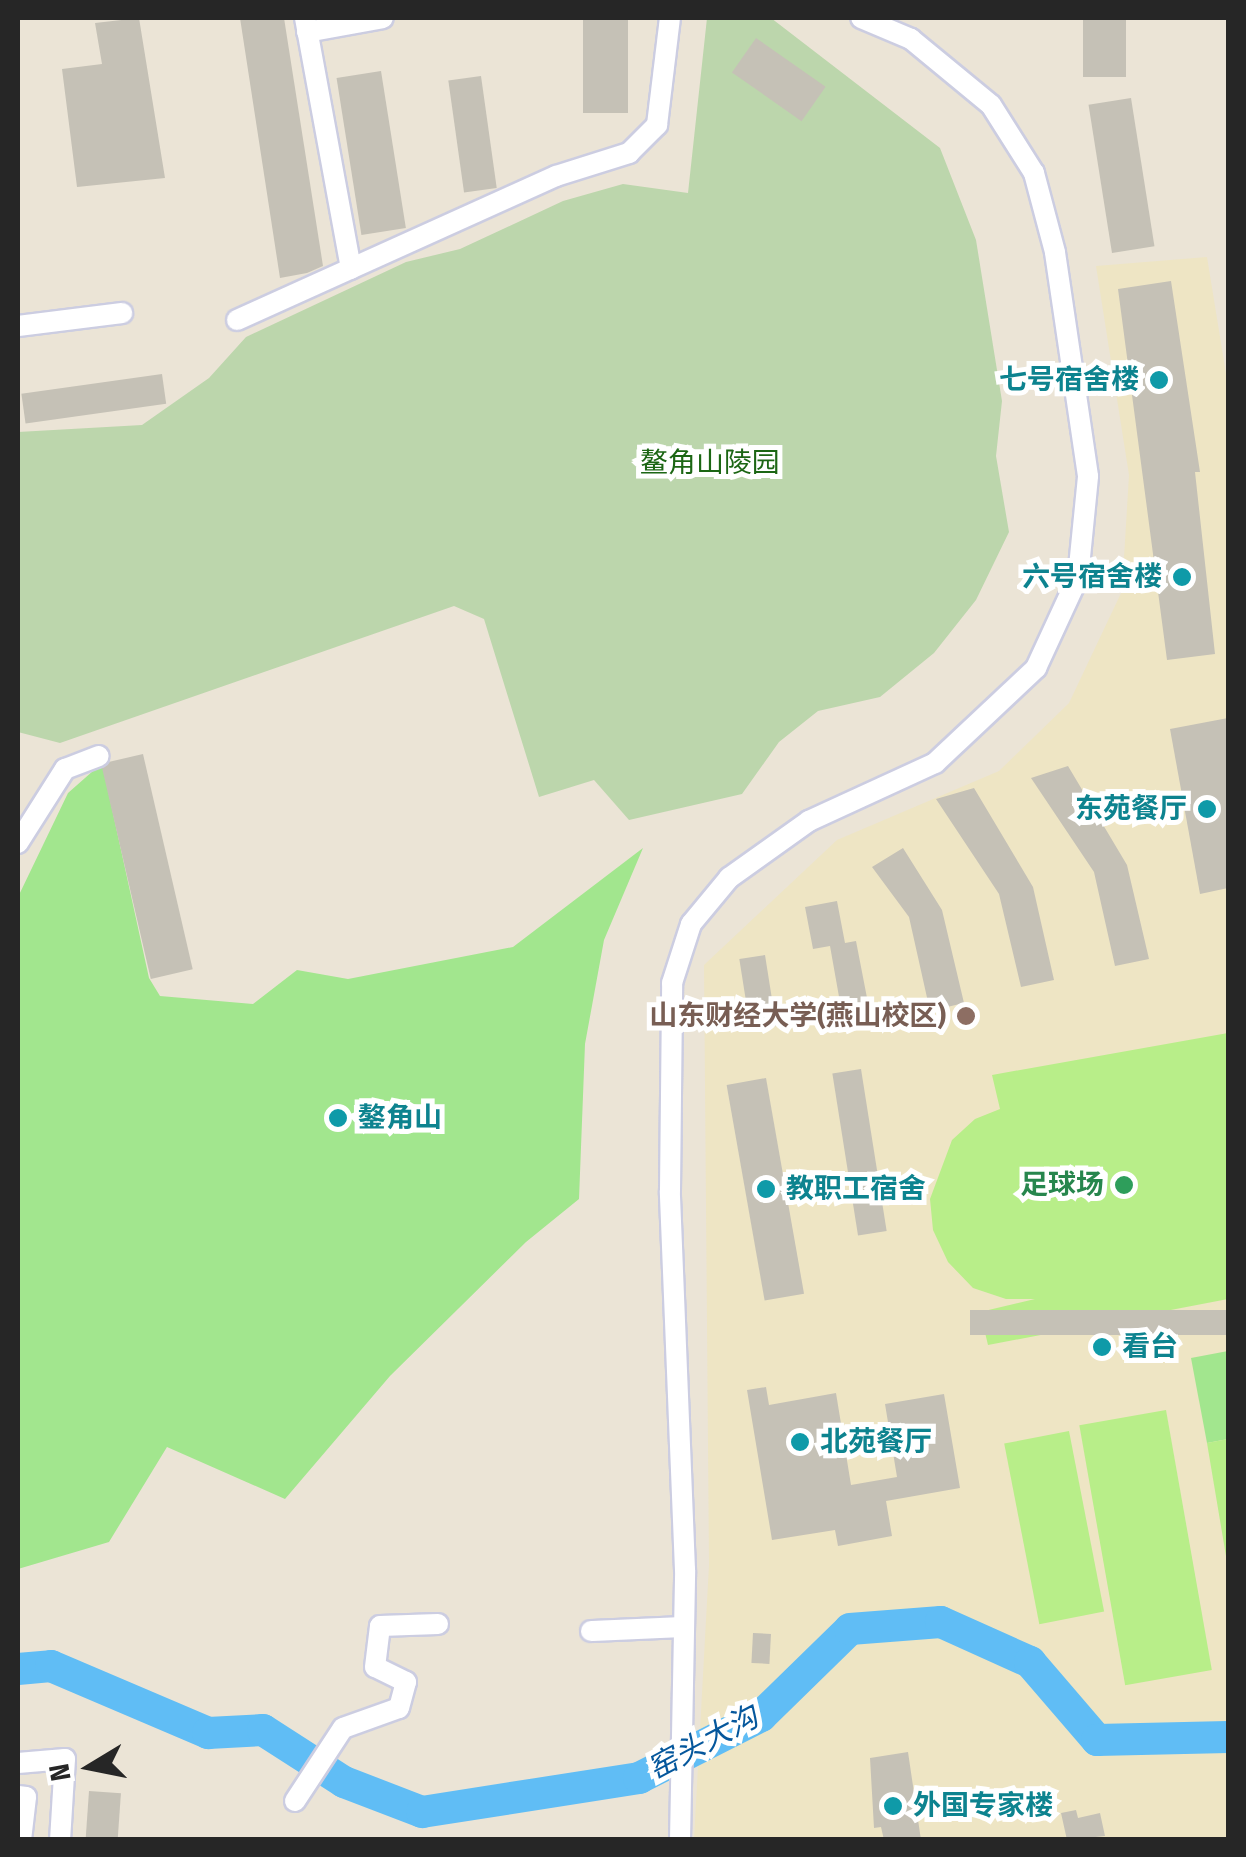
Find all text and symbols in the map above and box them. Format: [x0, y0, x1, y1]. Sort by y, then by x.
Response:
place label: 七号宿舍楼 [999, 363, 1139, 397]
marker: 七号宿舍楼 [1148, 369, 1170, 391]
park label: 鳌角山陵园 [640, 446, 780, 480]
place label: 六号宿舍楼 [1022, 560, 1162, 594]
marker: 六号宿舍楼 [1171, 566, 1193, 588]
place label: 东苑餐厅 [1075, 792, 1187, 826]
marker: 东苑餐厅 [1196, 798, 1218, 820]
place label: 山东财经大学(燕山校区) [649, 999, 946, 1033]
marker: 山东财经大学(燕山校区) [955, 1005, 977, 1027]
place label: 鏊角山 [358, 1101, 442, 1135]
marker: 鏊角山 [327, 1107, 349, 1129]
place label: 足球场 [1020, 1168, 1104, 1202]
place label: 教职工宿舍 [786, 1172, 926, 1206]
marker: 足球场 [1113, 1174, 1135, 1196]
marker: 教职工宿舍 [755, 1178, 777, 1200]
place label: 看台 [1122, 1330, 1178, 1364]
marker: 看台 [1091, 1336, 1113, 1358]
place label: 北苑餐厅 [820, 1425, 932, 1459]
marker: 北苑餐厅 [789, 1431, 811, 1453]
water label: 窑头大沟 [642, 1699, 764, 1787]
north arrow [40, 1717, 140, 1817]
text: N [42, 1761, 78, 1783]
place label: 外国专家楼 [913, 1789, 1053, 1823]
marker: 外国专家楼 [882, 1795, 904, 1817]

